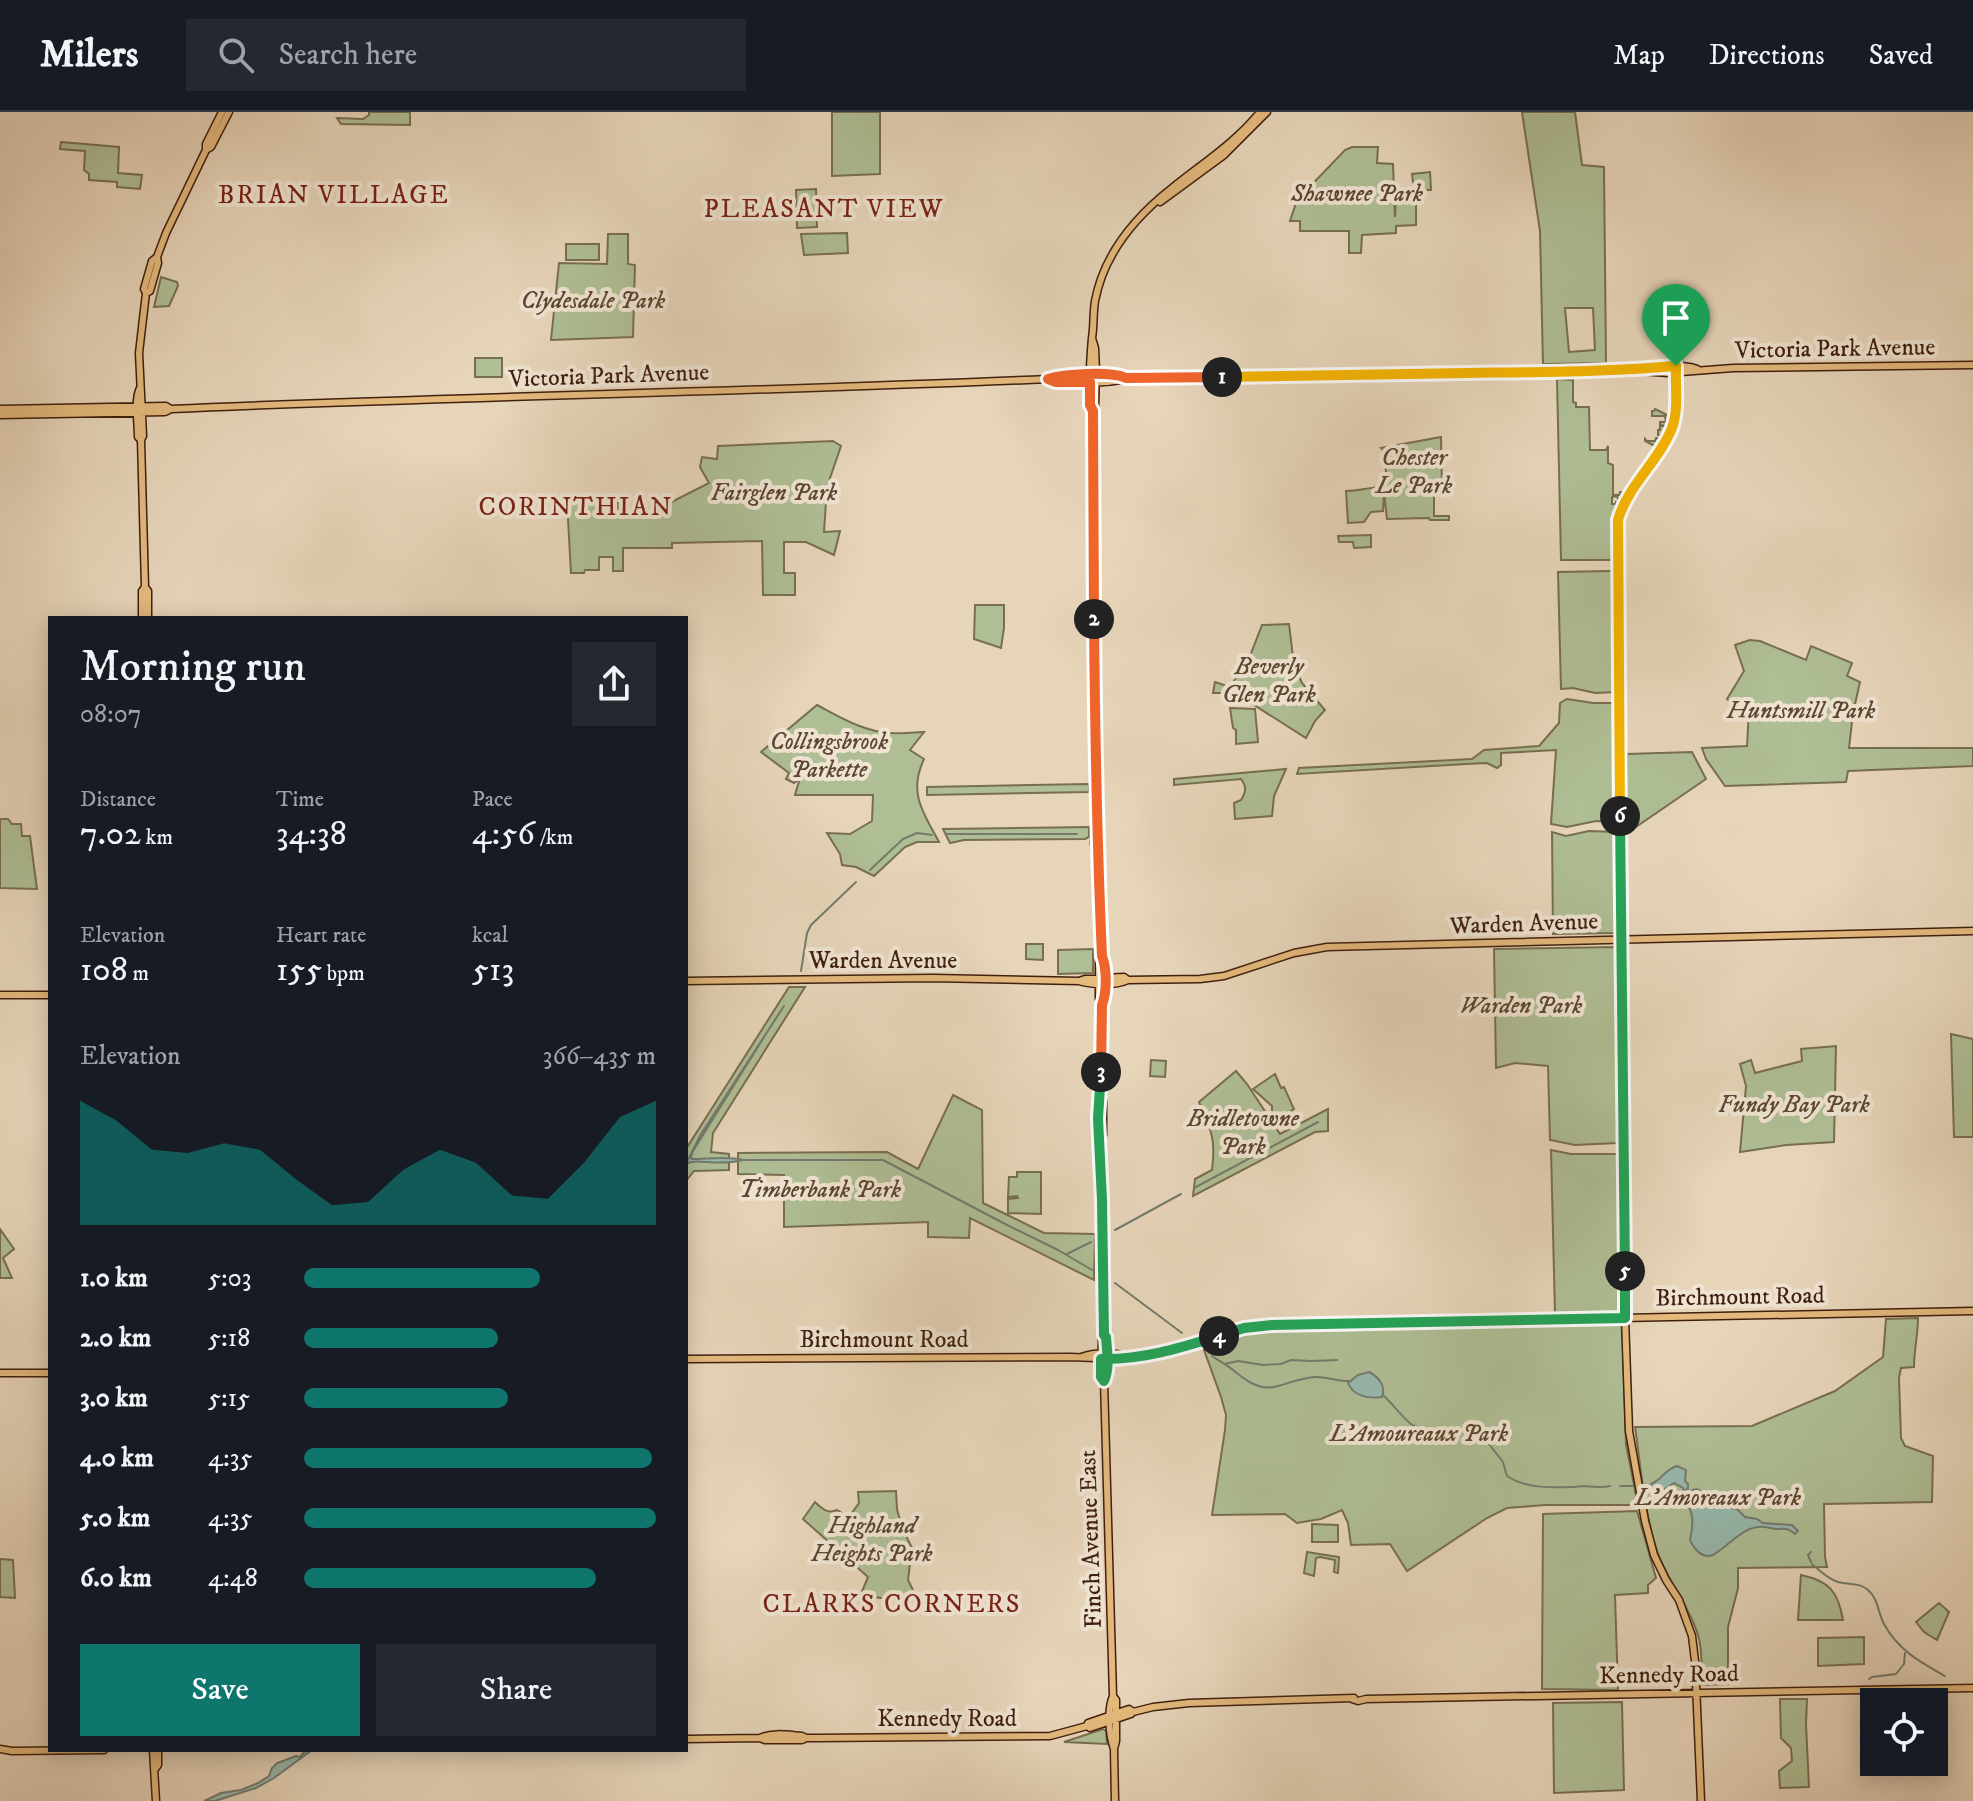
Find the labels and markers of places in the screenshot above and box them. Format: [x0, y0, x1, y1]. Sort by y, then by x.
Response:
pin [1642, 284, 1710, 366]
pin: 1 [1202, 357, 1242, 397]
pin: 2 [1074, 599, 1114, 639]
pin: 6 [1600, 796, 1640, 836]
pin: 3 [1081, 1052, 1121, 1092]
pin: 5 [1605, 1251, 1645, 1291]
pin: 4 [1199, 1316, 1239, 1356]

